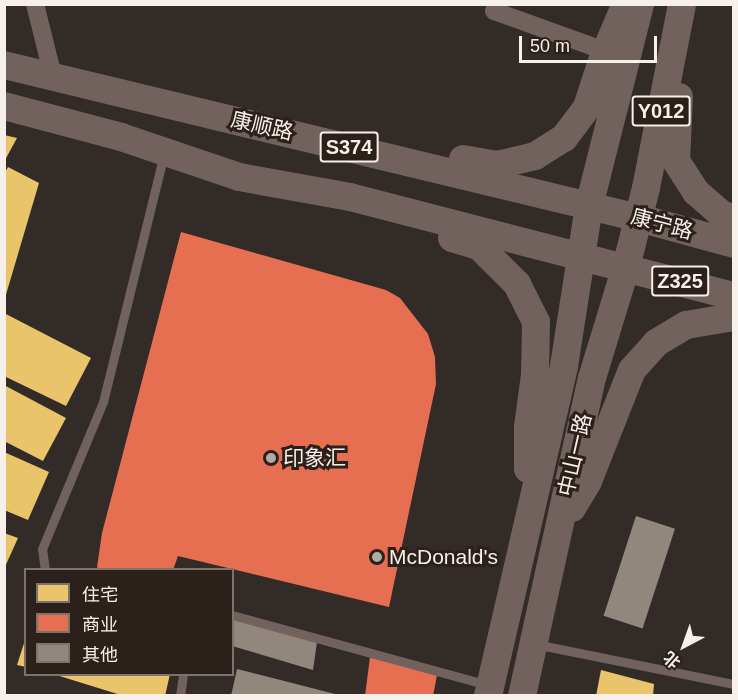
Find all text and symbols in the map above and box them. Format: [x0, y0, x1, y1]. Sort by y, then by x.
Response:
scale bar [522, 24, 660, 62]
text: 50 m [530, 36, 570, 56]
road number: Y012 [631, 94, 691, 128]
street label: 康顺路 [228, 107, 296, 145]
road number: S374 [319, 130, 379, 164]
street label: 康宁路 [628, 204, 696, 244]
road number: Z325 [650, 264, 710, 298]
street label: 中山一路 [553, 411, 597, 499]
place label: 印象汇 [283, 445, 346, 471]
marker: 印象汇 [264, 451, 278, 465]
place label: McDonald's [389, 544, 498, 570]
marker: McDonald's [370, 550, 384, 564]
legend [24, 568, 234, 676]
text: 住宅 [82, 585, 118, 605]
text: 商业 [82, 615, 118, 635]
north arrow [654, 616, 714, 676]
text: 其他 [82, 645, 118, 665]
text: 北 [660, 648, 683, 672]

